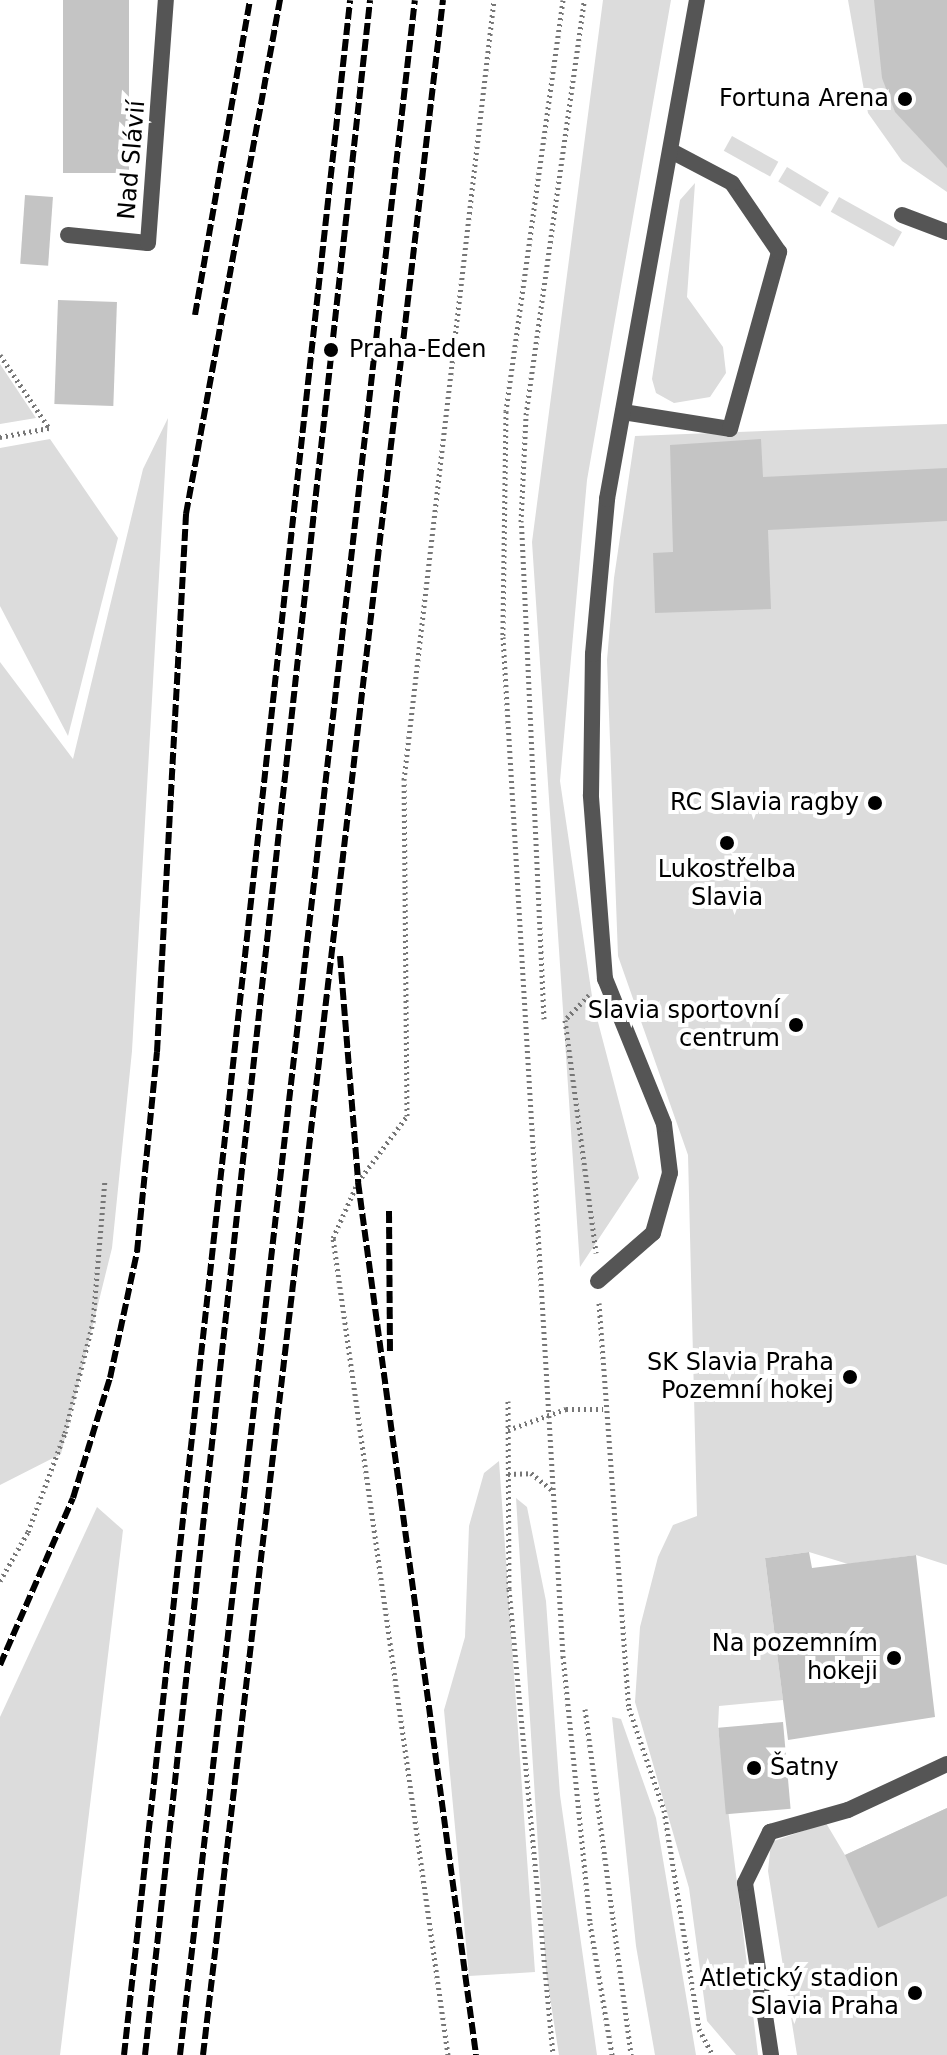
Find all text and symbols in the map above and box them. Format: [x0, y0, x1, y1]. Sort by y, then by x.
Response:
place label: Fortuna Arena [719, 85, 889, 113]
marker: Fortuna Arena [896, 90, 914, 108]
street label: Nad Slávií [112, 99, 152, 221]
place label: Praha-Eden [349, 336, 487, 364]
marker: Praha-Eden [320, 339, 342, 361]
place label: RC Slavia ragby [670, 789, 859, 817]
marker: RC Slavia ragby [866, 794, 884, 812]
marker: Lukostřelba Slavia [718, 834, 736, 852]
place label: Lukostřelba Slavia [658, 856, 796, 912]
place label: Slavia sportovní centrum [588, 997, 780, 1053]
marker: Slavia sportovní centrum [787, 1016, 805, 1034]
place label: SK Slavia Praha Pozemní hokej [647, 1349, 834, 1405]
marker: SK Slavia Praha Pozemní hokej [841, 1368, 859, 1386]
place label: Na pozemním hokeji [712, 1630, 878, 1686]
marker: Na pozemním hokeji [885, 1649, 903, 1667]
place label: Šatny [770, 1754, 839, 1782]
marker: Šatny [745, 1759, 763, 1777]
place label: Atletický stadion Slavia Praha [700, 1965, 899, 2021]
marker: Atletický stadion Slavia Praha [906, 1984, 924, 2002]

